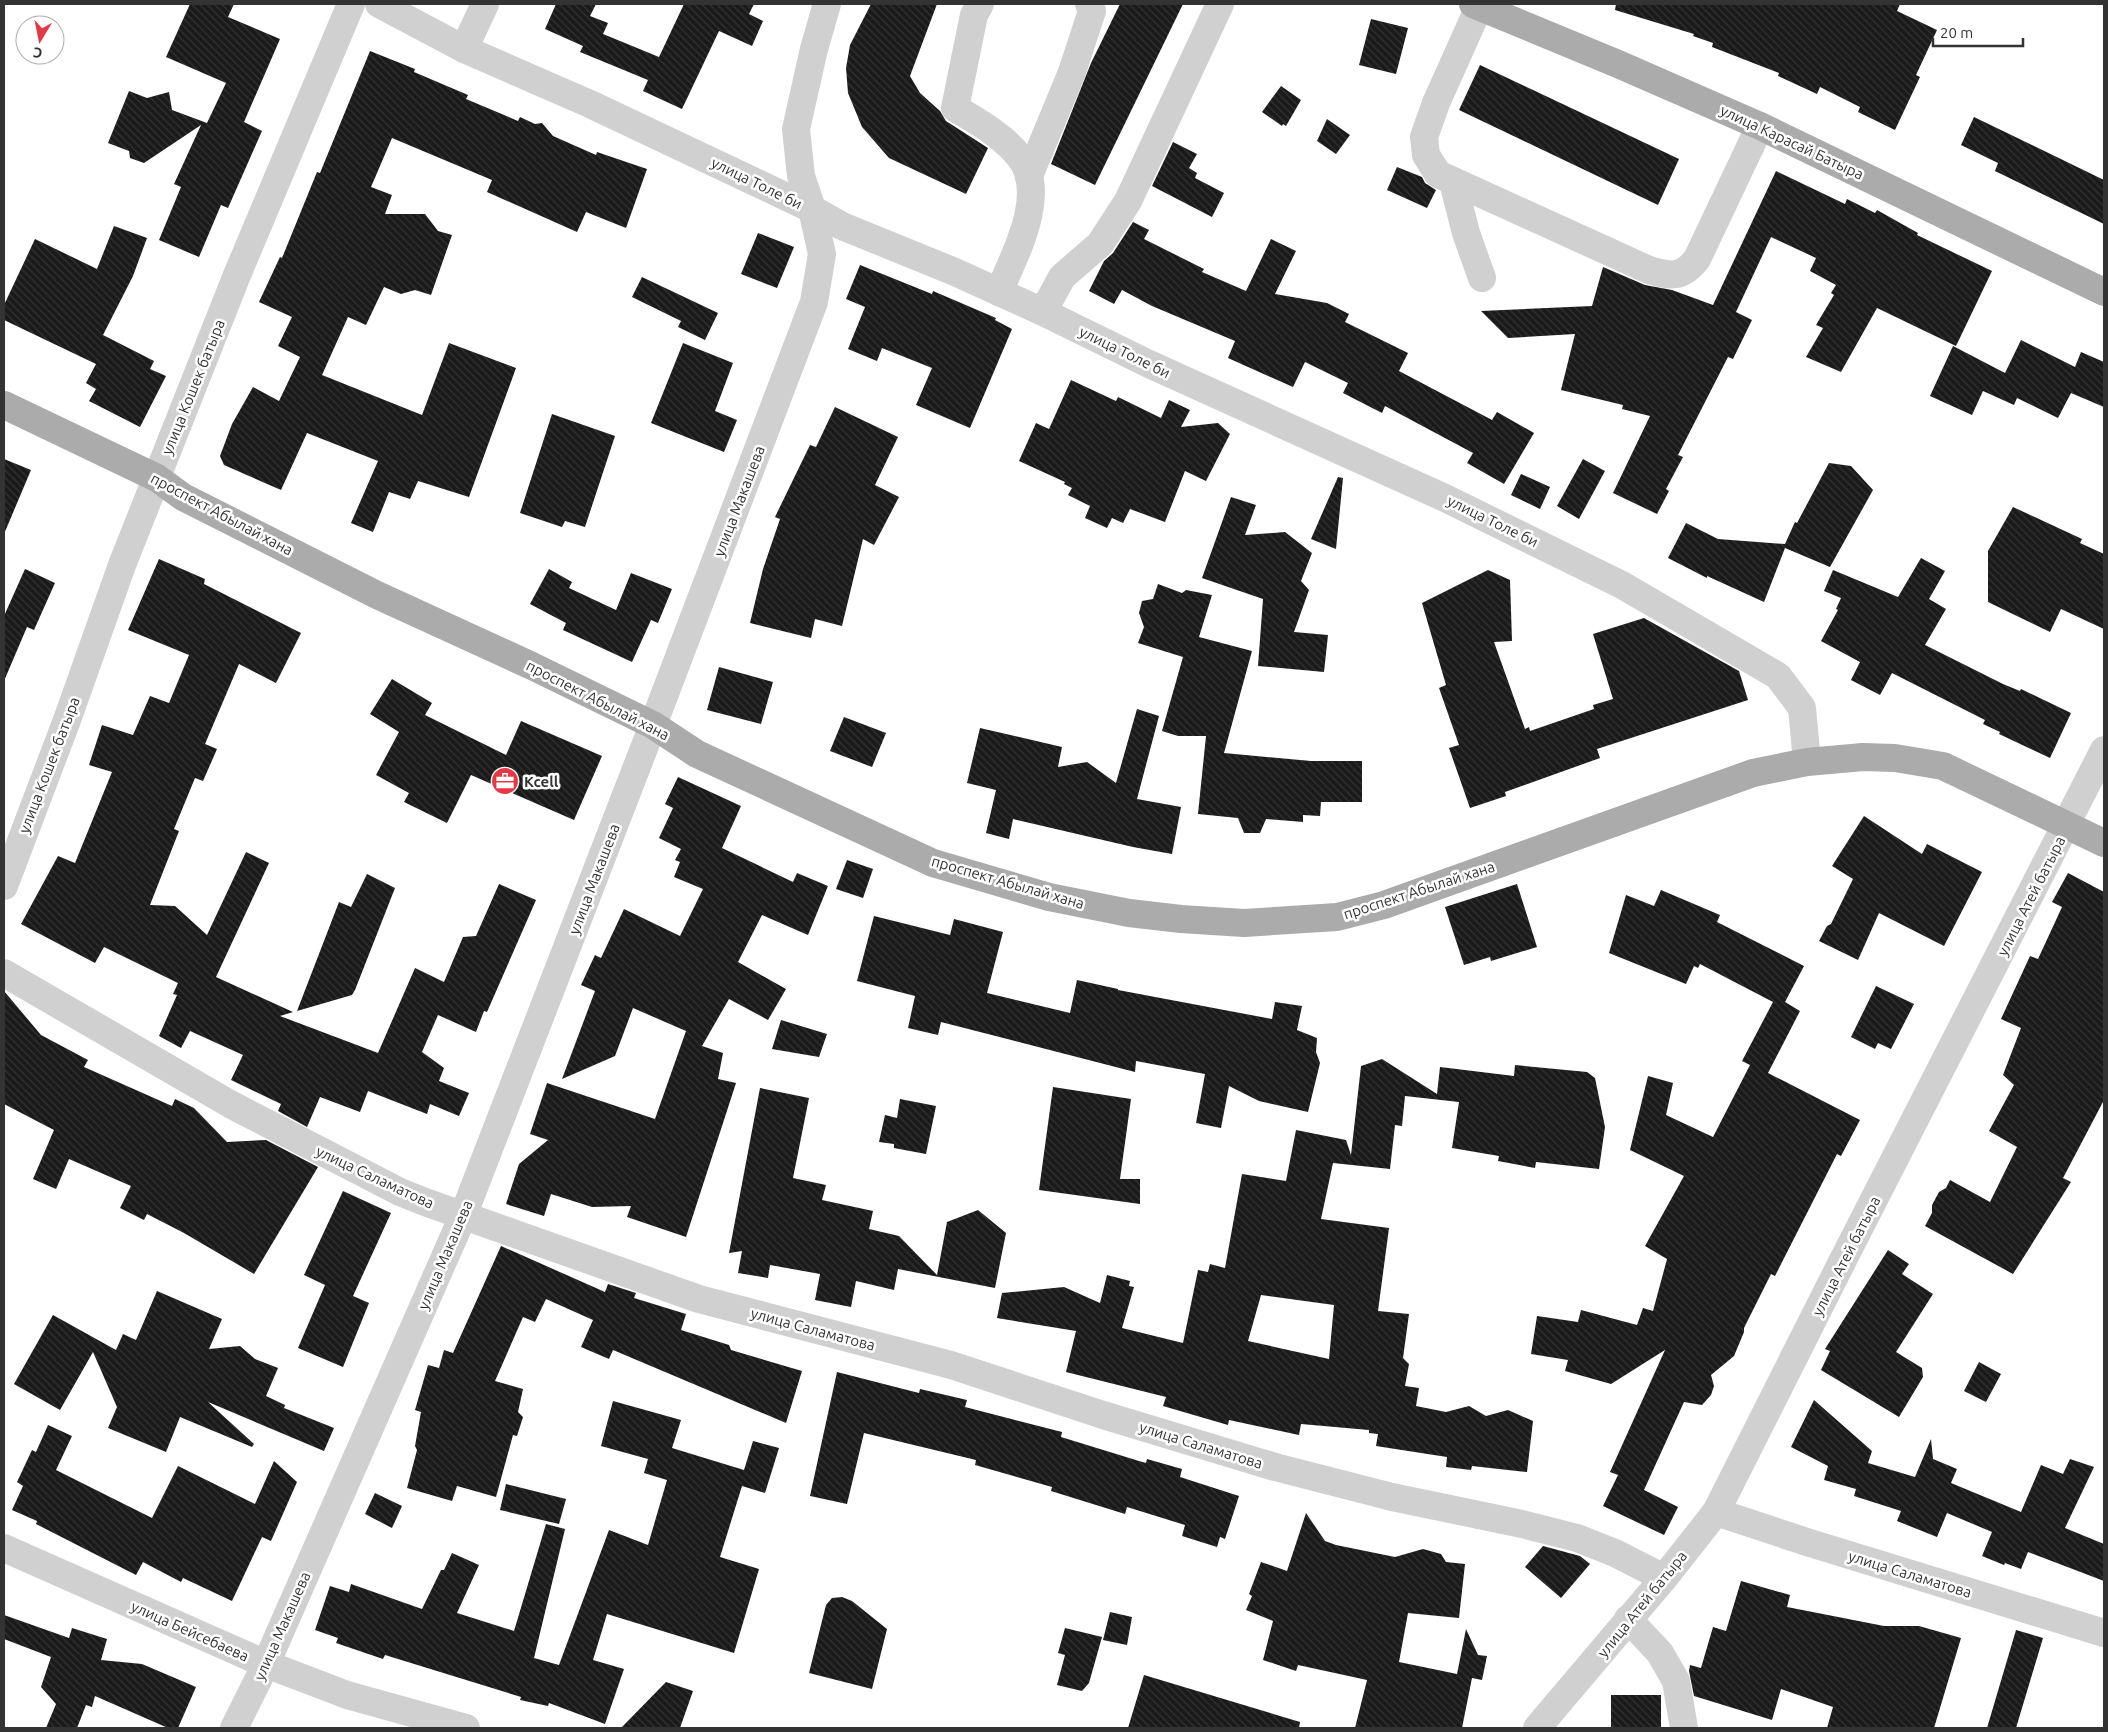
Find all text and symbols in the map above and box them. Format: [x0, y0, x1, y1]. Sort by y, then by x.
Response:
north arrow [15, 15, 65, 65]
scale bar [1933, 15, 2023, 47]
text: 20 m [1940, 24, 1973, 41]
text: С [32, 44, 44, 61]
street label: улица Карасай Батыра [1718, 101, 1866, 183]
street label: улица Толе би [709, 154, 805, 212]
street label: улица Кошек батыра [158, 317, 228, 457]
street label: улица Толе би [1077, 323, 1173, 381]
street label: улица Макашева [710, 443, 768, 559]
street label: проспект Абылай хана [148, 469, 296, 559]
street label: улица Толе би [1445, 492, 1541, 550]
street label: проспект Абылай хана [524, 657, 672, 743]
street label: улица Кошек батыра [15, 694, 83, 836]
office icon: Kcell [490, 766, 520, 796]
place label: Kcell [524, 773, 559, 790]
street label: улица Макашева [565, 821, 623, 937]
street label: улица Атей батыра [1993, 833, 2069, 959]
street label: проспект Абылай хана [930, 852, 1086, 912]
street label: проспект Абылай хана [1341, 857, 1497, 923]
street label: улица Саламатова [313, 1142, 437, 1212]
street label: улица Атей батыра [1808, 1193, 1884, 1319]
street label: улица Макашева [414, 1198, 476, 1312]
street label: улица Саламатова [749, 1304, 877, 1354]
street label: улица Саламатова [1137, 1418, 1265, 1472]
street label: улица Атей батыра [1594, 1547, 1690, 1661]
street label: улица Саламатова [1846, 1547, 1974, 1601]
street label: улица Макашева [250, 1569, 314, 1683]
street label: улица Бейсебаева [129, 1597, 251, 1665]

